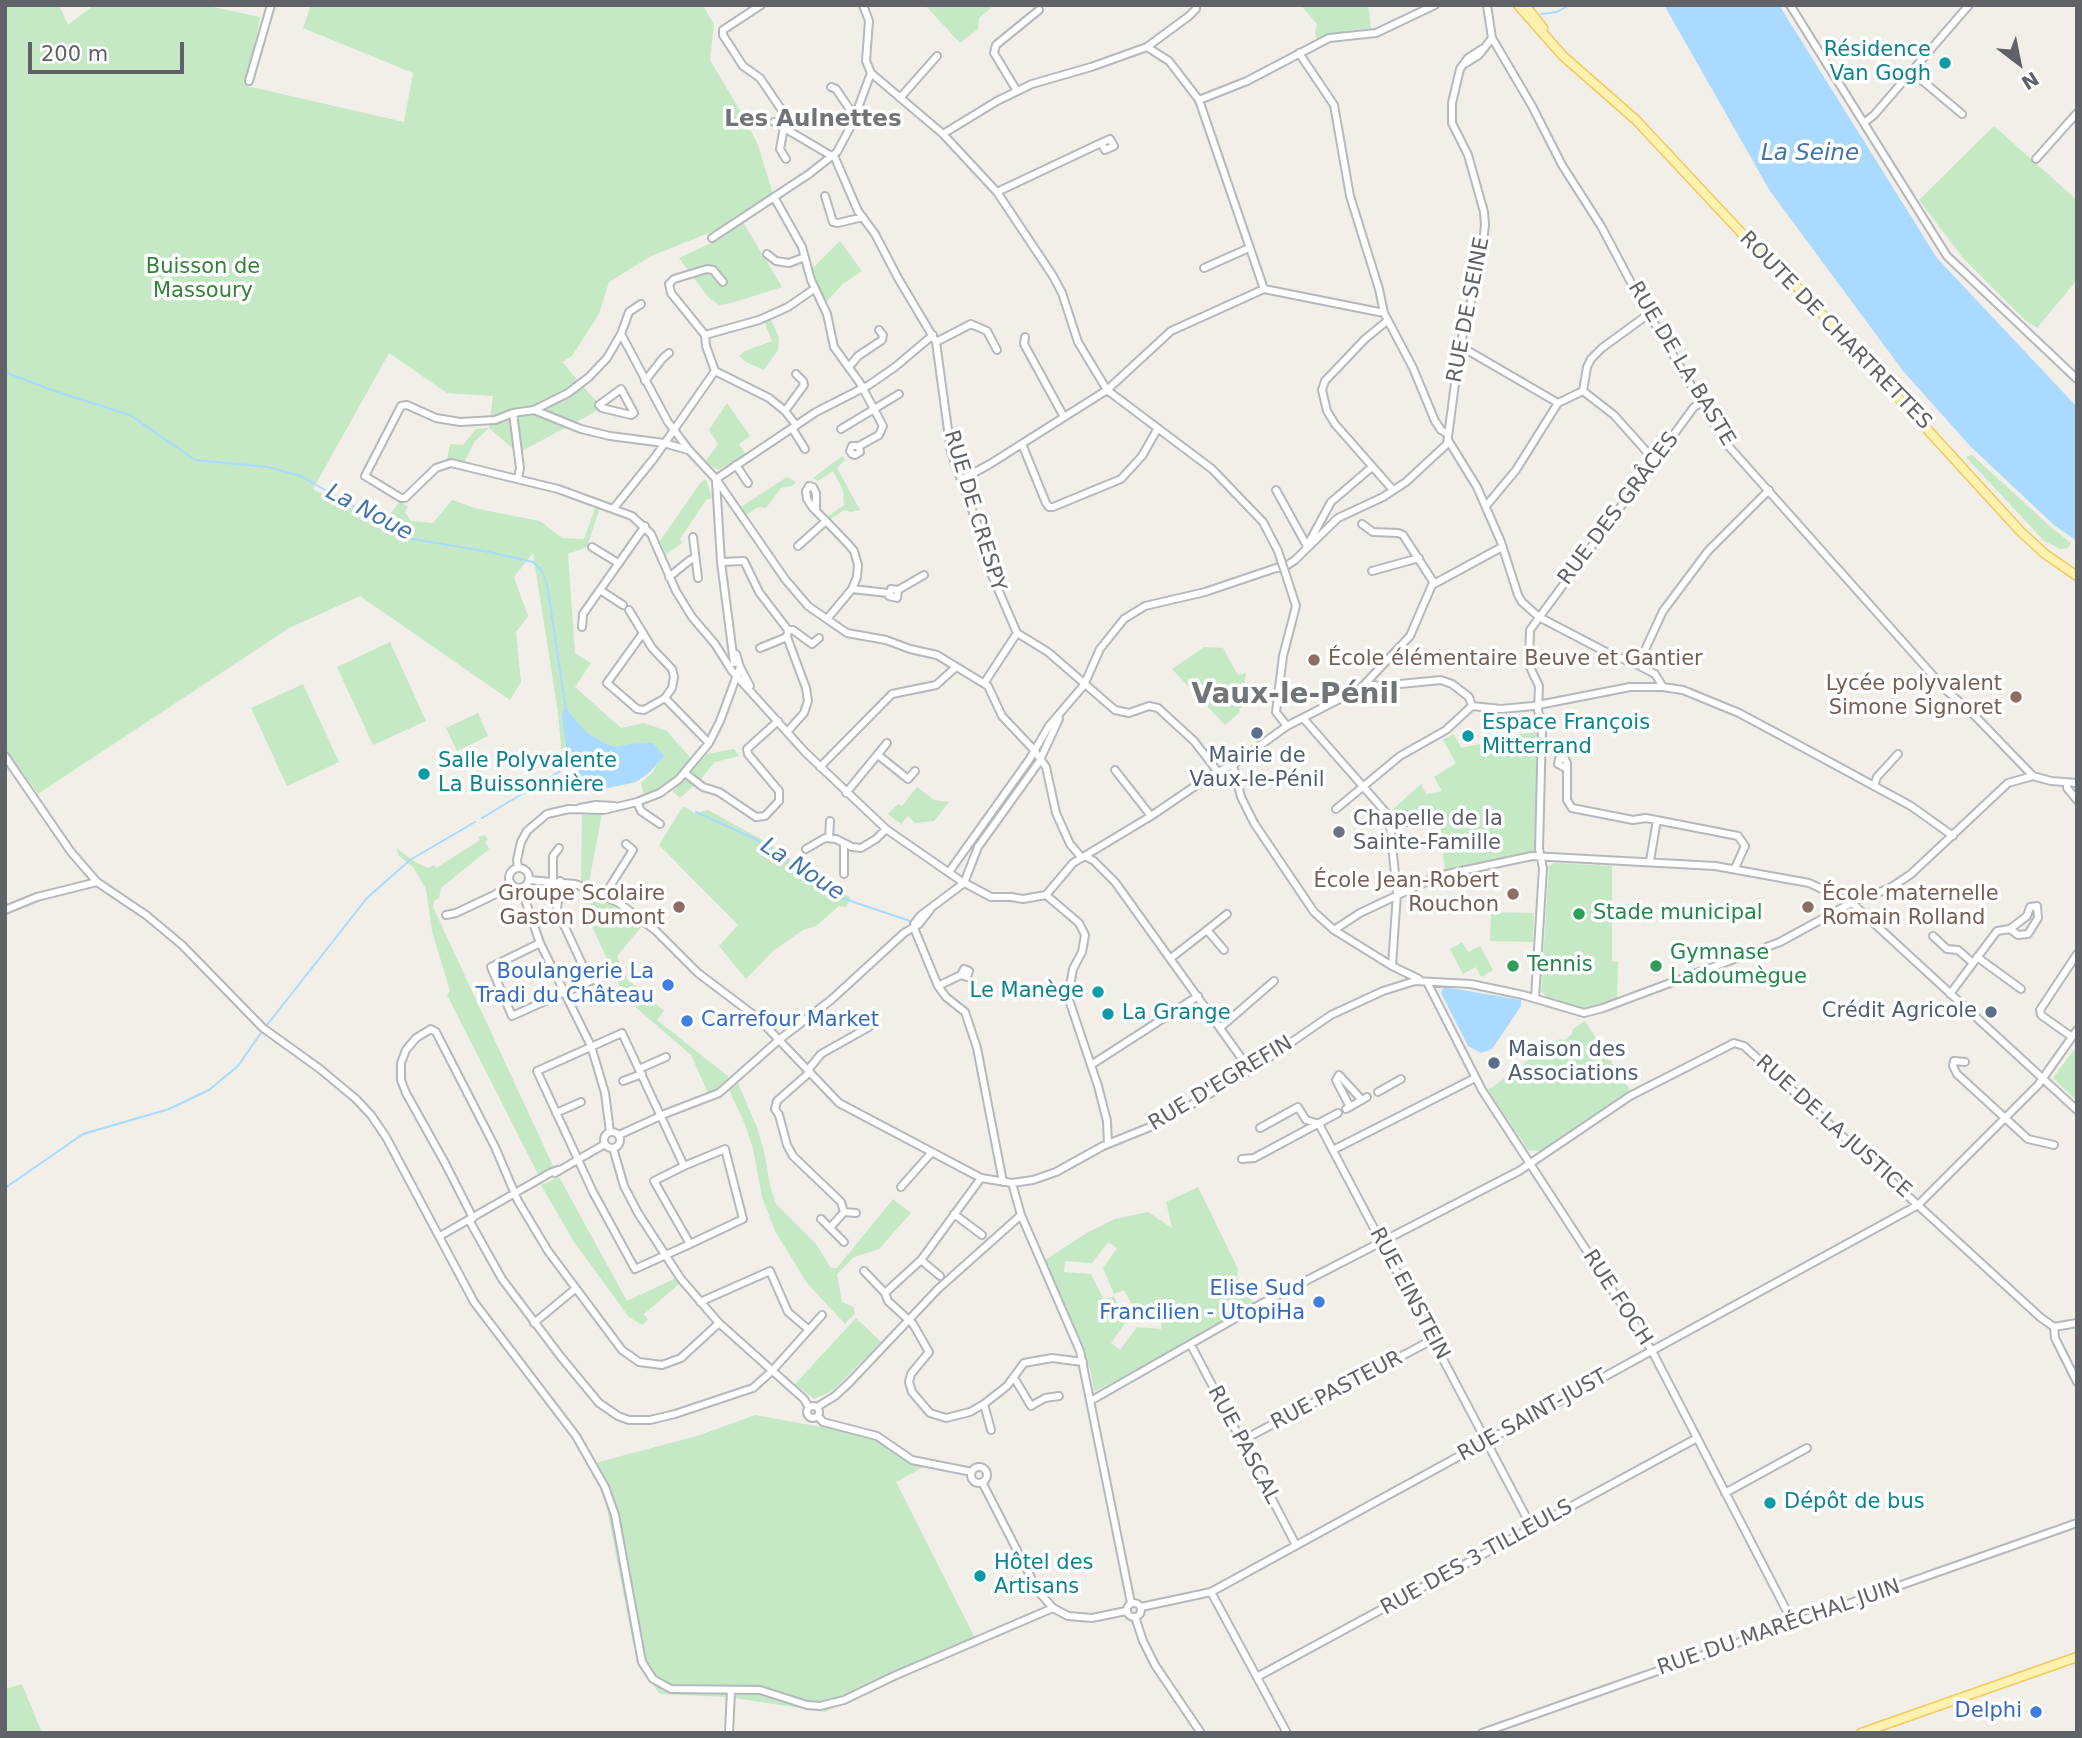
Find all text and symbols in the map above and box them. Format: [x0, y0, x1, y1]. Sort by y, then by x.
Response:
scale bar [32, 28, 187, 72]
north arrow [1984, 28, 2054, 98]
place label: Résidence Van Gogh [1824, 38, 1931, 88]
text: 200 m [41, 42, 108, 66]
marker: Résidence Van Gogh [1937, 55, 1953, 71]
text: N [2018, 67, 2043, 94]
district label: Les Aulnettes [724, 106, 902, 134]
water label: La Seine [1761, 140, 1859, 168]
street label: ROUTE DE CHARTRETTES [1734, 227, 1936, 435]
street label: RUE DE SEINE [1443, 235, 1495, 385]
park label: Buisson de Massoury [146, 255, 260, 305]
street label: RUE DE LA BASTE [1622, 277, 1740, 451]
street label: RUE DE CRESPY [938, 428, 1010, 594]
street label: RUE DES GRÂCES [1553, 428, 1685, 590]
water label: La Noue [321, 479, 417, 547]
place label: École élémentaire Beuve et Gantier [1328, 647, 1703, 673]
marker: École élémentaire Beuve et Gantier [1306, 652, 1322, 668]
place label: Lycée polyvalent Simone Signoret [1826, 672, 2002, 722]
district label: Vaux-le-Pénil [1191, 679, 1399, 713]
marker: Lycée polyvalent Simone Signoret [2008, 689, 2024, 705]
place label: Espace François Mitterrand [1482, 711, 1650, 761]
marker: Mairie de Vaux-le-Pénil [1249, 725, 1265, 741]
marker: Espace François Mitterrand [1460, 728, 1476, 744]
place label: Mairie de Vaux-le-Pénil [1189, 744, 1325, 794]
place label: Salle Polyvalente La Buissonnière [438, 749, 617, 799]
marker: Salle Polyvalente La Buissonnière [416, 766, 432, 782]
place label: Chapelle de la Sainte-Famille [1353, 807, 1503, 857]
marker: Chapelle de la Sainte-Famille [1331, 824, 1347, 840]
water label: La Noue [755, 833, 849, 907]
place label: École Jean-Robert Rouchon [1313, 869, 1499, 919]
place label: Groupe Scolaire Gaston Dumont [498, 882, 665, 932]
place label: École maternelle Romain Rolland [1822, 882, 1999, 932]
marker: École Jean-Robert Rouchon [1505, 886, 1521, 902]
marker: Groupe Scolaire Gaston Dumont [671, 899, 687, 915]
marker: École maternelle Romain Rolland [1800, 899, 1816, 915]
place label: Stade municipal [1593, 901, 1763, 927]
marker: Stade municipal [1571, 906, 1587, 922]
place label: Gymnase Ladoumègue [1670, 941, 1807, 991]
place label: Tennis [1527, 953, 1593, 979]
marker: Tennis [1505, 958, 1521, 974]
marker: Gymnase Ladoumègue [1648, 958, 1664, 974]
place label: Boulangerie La Tradi du Château [475, 960, 654, 1010]
marker: Boulangerie La Tradi du Château [660, 977, 676, 993]
place label: Le Manège [970, 979, 1084, 1005]
marker: Le Manège [1090, 984, 1106, 1000]
place label: Crédit Agricole [1822, 999, 1977, 1025]
place label: La Grange [1122, 1001, 1231, 1027]
marker: Crédit Agricole [1983, 1004, 1999, 1020]
marker: La Grange [1100, 1006, 1116, 1022]
place label: Carrefour Market [701, 1008, 879, 1034]
marker: Carrefour Market [679, 1013, 695, 1029]
street label: RUE D'EGREFIN [1145, 1031, 1297, 1137]
place label: Maison des Associations [1508, 1038, 1639, 1088]
street label: RUE DE LA JUSTICE [1750, 1050, 1916, 1204]
marker: Maison des Associations [1486, 1055, 1502, 1071]
street label: RUE EINSTEIN [1364, 1223, 1454, 1365]
street label: RUE FOCH [1577, 1245, 1657, 1351]
place label: Elise Sud Francilien - UtopiHa [1099, 1277, 1305, 1327]
marker: Elise Sud Francilien - UtopiHa [1311, 1294, 1327, 1310]
street label: RUE PASTEUR [1267, 1346, 1407, 1436]
street label: RUE SAINT-JUST [1454, 1364, 1612, 1468]
street label: RUE PASCAL [1201, 1382, 1285, 1508]
place label: Dépôt de bus [1784, 1490, 1925, 1516]
street label: RUE DES 3 TILLEULS [1377, 1495, 1577, 1621]
marker: Dépôt de bus [1762, 1495, 1778, 1511]
place label: Hôtel des Artisans [994, 1551, 1093, 1601]
marker: Hôtel des Artisans [972, 1568, 988, 1584]
street label: RUE DU MARÉCHAL JUIN [1654, 1575, 1904, 1681]
place label: Delphi [1955, 1699, 2022, 1725]
marker: Delphi [2028, 1704, 2044, 1720]

